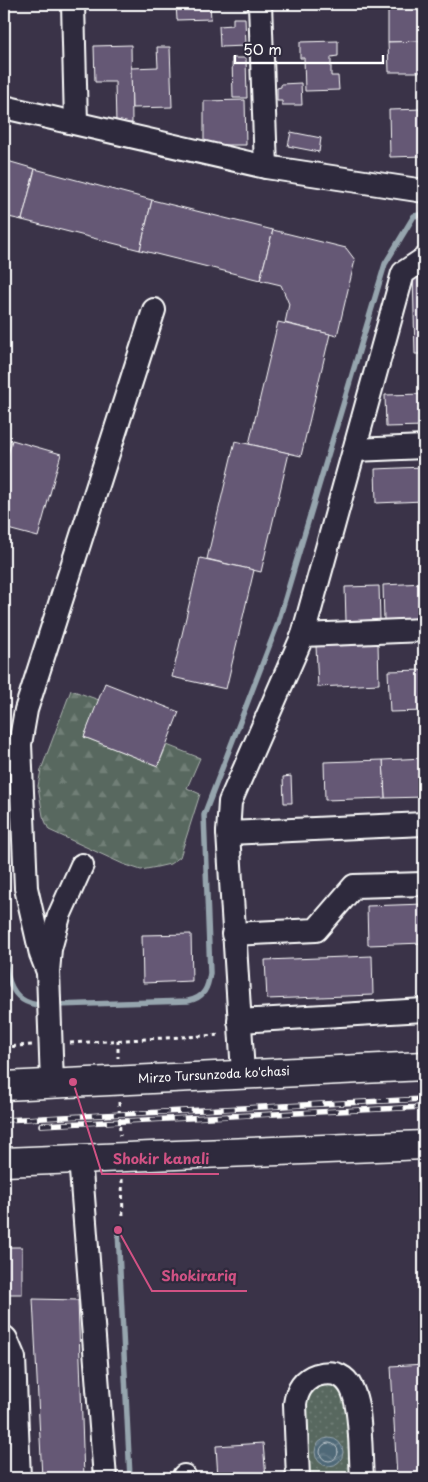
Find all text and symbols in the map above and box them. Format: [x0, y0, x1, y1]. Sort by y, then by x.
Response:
scale bar [235, 32, 383, 64]
text: 50 m [243, 37, 282, 60]
street label: Mirzo Tursunzoda ko'chasi [138, 1061, 290, 1087]
callout: Shokir kanali [102, 1145, 219, 1174]
text: Shokir kanali [113, 1148, 209, 1169]
callout: Shokirariq [152, 1262, 247, 1291]
text: Shokirariq [161, 1265, 237, 1286]

